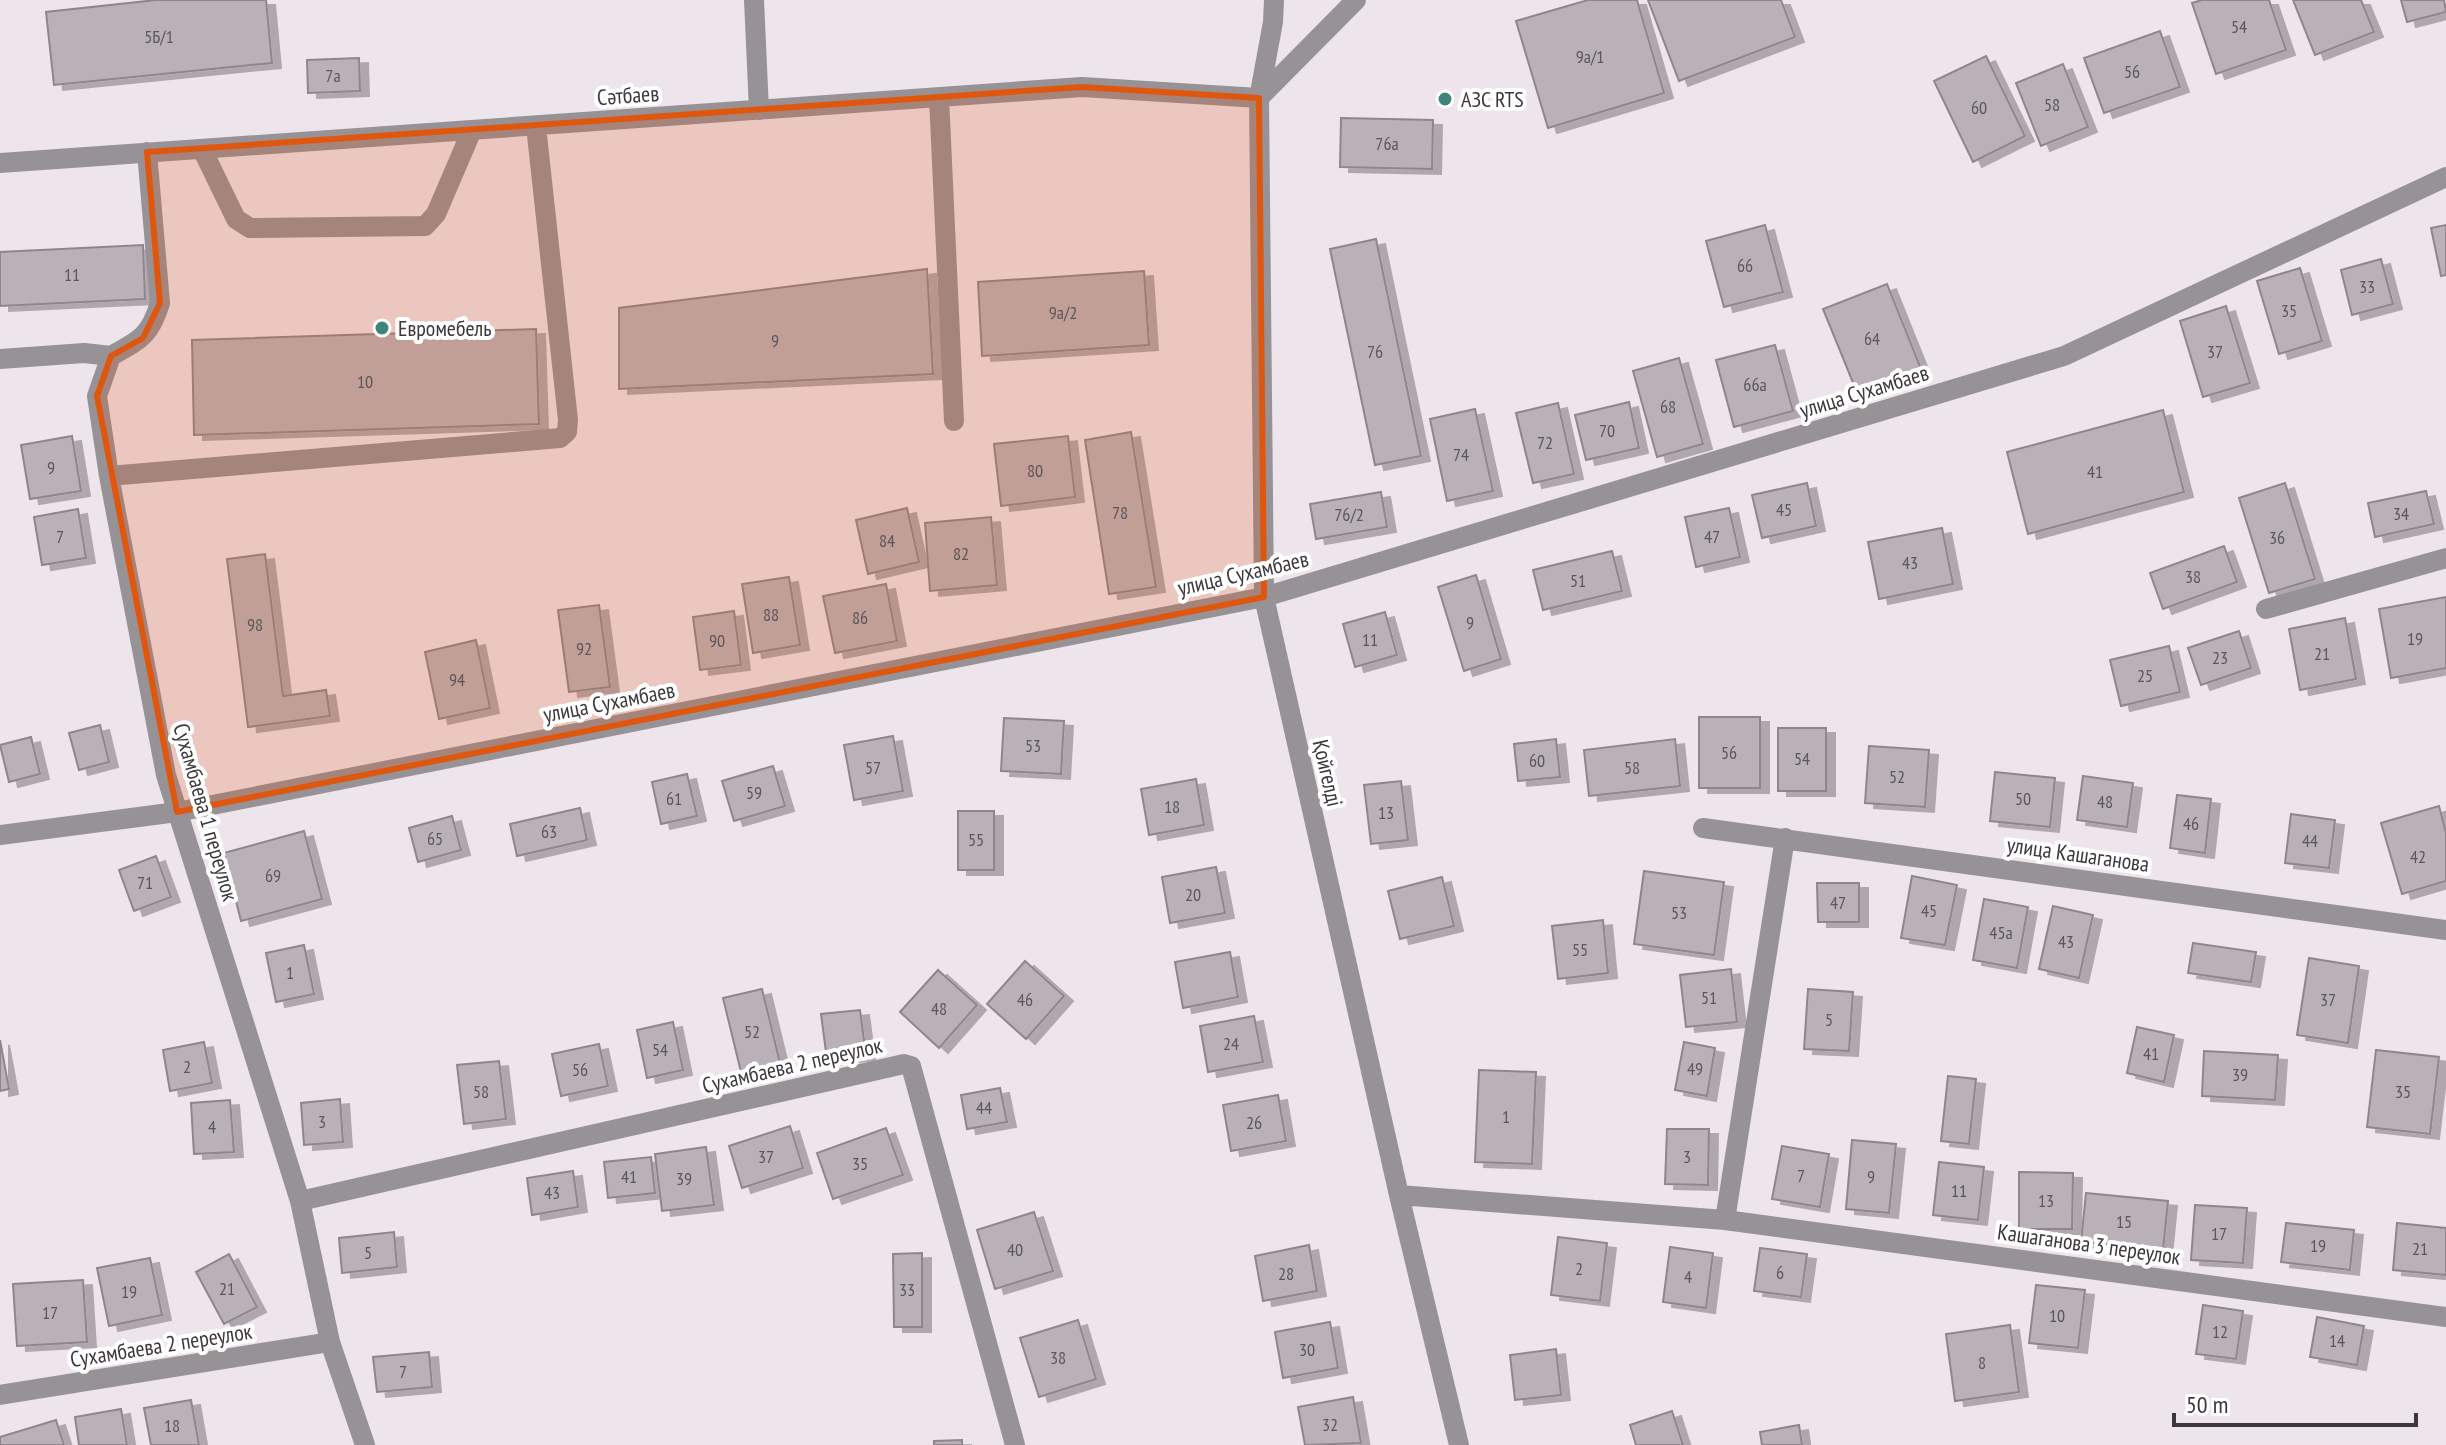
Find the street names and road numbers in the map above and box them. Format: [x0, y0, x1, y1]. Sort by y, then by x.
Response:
street label: Сәтбаев [596, 79, 660, 111]
street label: улица Сухамбаев [1796, 358, 1932, 424]
street label: улица Сухамбаев [1175, 544, 1311, 602]
street label: улица Сухамбаев [541, 675, 677, 728]
street label: Сухамбаева 1 переулок [167, 720, 245, 905]
street label: Қойгелді [1307, 737, 1349, 809]
street label: улица Кашаганова [2005, 830, 2151, 878]
street label: Сухамбаева 2 переулок [699, 1031, 885, 1099]
street label: Кашаганова 3 переулок [1996, 1217, 2183, 1271]
street label: Сухамбаева 2 переулок [68, 1317, 254, 1373]

